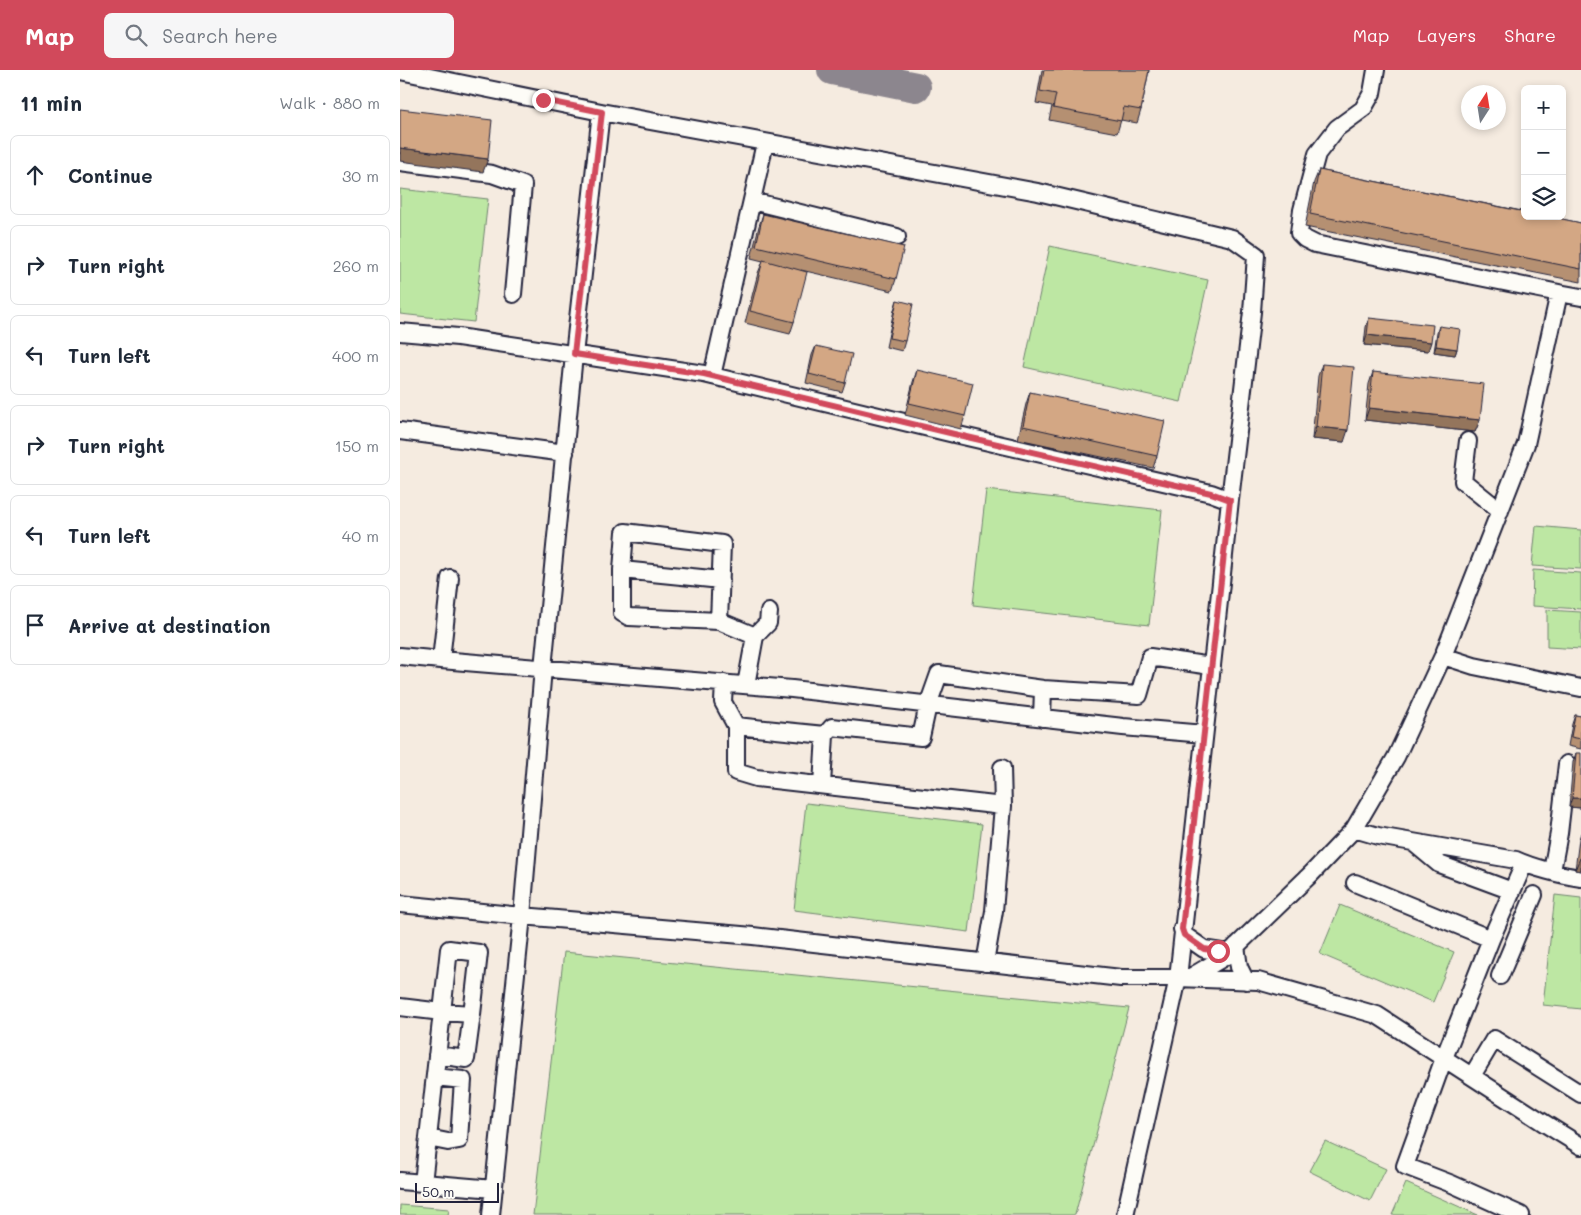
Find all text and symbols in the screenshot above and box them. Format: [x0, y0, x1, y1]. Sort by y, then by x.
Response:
search box [104, 13, 454, 58]
text: Map [25, 20, 74, 51]
icon: search [122, 21, 150, 49]
text: Search here [162, 23, 278, 48]
text: Map [1353, 23, 1389, 47]
text: Layers [1417, 23, 1476, 47]
text: Share [1504, 23, 1556, 47]
north arrow [1461, 85, 1506, 130]
map controls [1521, 85, 1566, 220]
button: + [1521, 85, 1566, 130]
text: 11 min [20, 89, 82, 116]
route end [532, 89, 555, 112]
text: Walk · 880 m [279, 92, 380, 113]
button: − [1521, 130, 1566, 175]
icon: ahead [21, 161, 49, 189]
text: Continue [68, 163, 153, 188]
text: 30 m [342, 165, 379, 186]
button: layers [1521, 175, 1566, 220]
icon: right [21, 251, 49, 279]
text: Turn right [68, 253, 165, 278]
text: 260 m [333, 255, 379, 276]
icon: left [21, 341, 49, 369]
text: Turn left [68, 343, 151, 368]
text: 400 m [332, 345, 379, 366]
icon: right [21, 431, 49, 459]
text: Turn right [68, 433, 165, 458]
text: 150 m [335, 435, 379, 456]
icon: left [21, 521, 49, 549]
text: Turn left [68, 523, 151, 548]
text: 40 m [342, 525, 379, 546]
icon: arrive [21, 611, 49, 639]
text: Arrive at destination [68, 613, 271, 638]
route start [1207, 940, 1230, 963]
scale bar [415, 1180, 499, 1203]
text: 50 m [422, 1182, 454, 1201]

